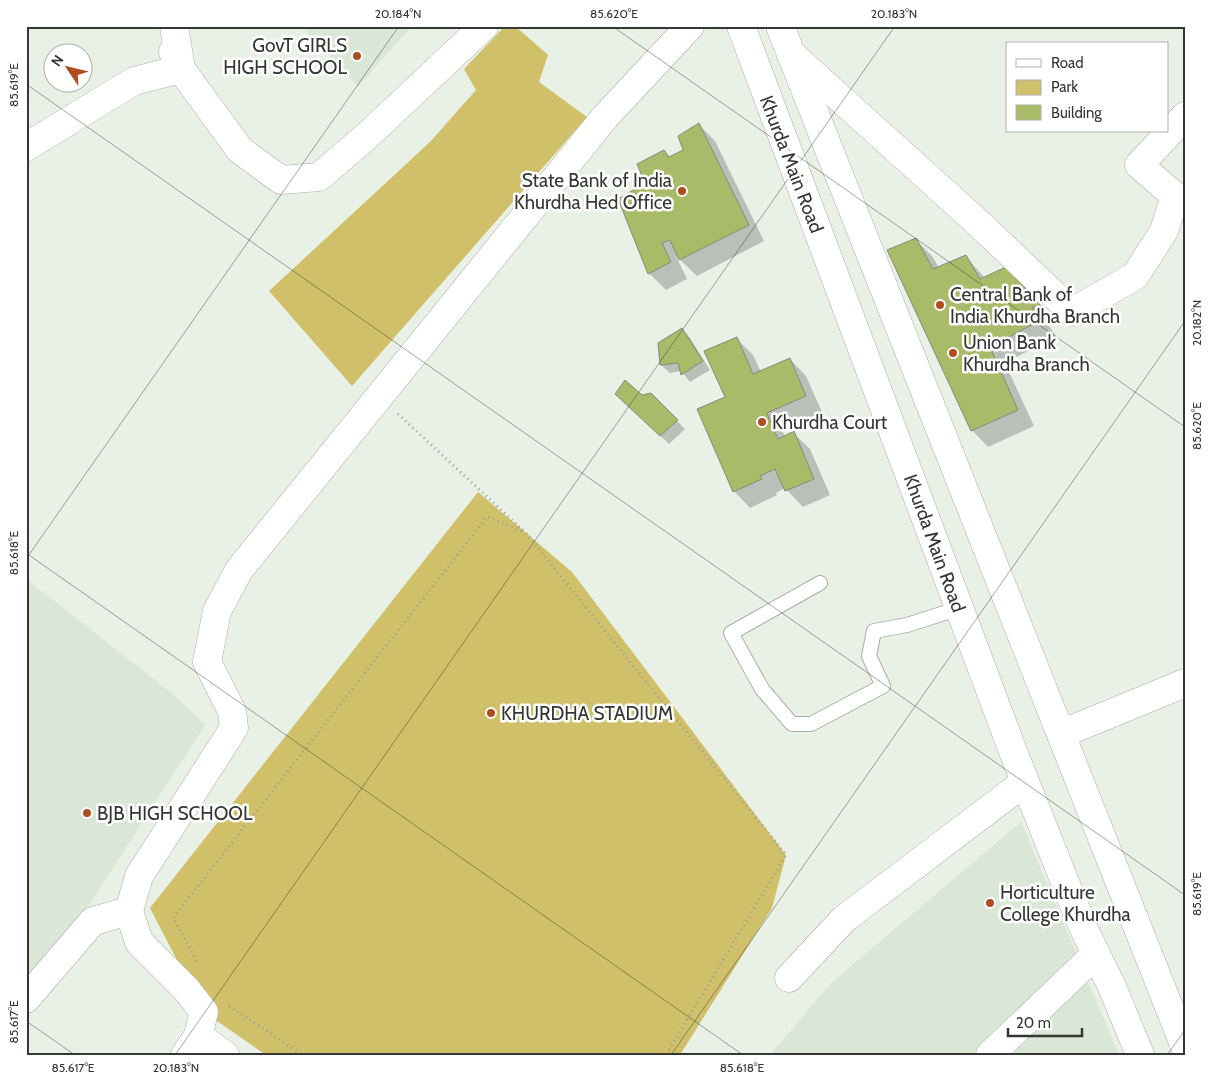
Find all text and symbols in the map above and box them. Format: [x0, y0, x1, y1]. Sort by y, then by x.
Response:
text: 20.184°N [375, 6, 421, 21]
text: 85.620°E [590, 6, 638, 21]
text: 20.183°N [871, 6, 917, 21]
place label: GovT GIRLS HIGH SCHOOL [223, 34, 347, 79]
north arrow [42, 42, 92, 92]
legend [1006, 42, 1168, 132]
marker: GovT GIRLS HIGH SCHOOL [351, 50, 363, 62]
text: N [47, 51, 68, 70]
text: Road [1051, 54, 1084, 72]
text: 85.619°E [6, 63, 21, 107]
text: Park [1051, 78, 1078, 96]
street label: Khurda Main Road [755, 92, 828, 236]
text: Building [1051, 104, 1102, 122]
place label: State Bank of India Khurdha Hed Office [514, 169, 672, 214]
marker: State Bank of India Khurdha Hed Office [676, 185, 688, 197]
place label: Central Bank of India Khurdha Branch [950, 283, 1120, 328]
marker: Central Bank of India Khurdha Branch [934, 299, 946, 311]
text: 20.182°N [1189, 300, 1204, 346]
place label: Union Bank Khurdha Branch [963, 331, 1090, 376]
marker: Union Bank Khurdha Branch [947, 347, 959, 359]
text: 85.620°E [1189, 402, 1204, 450]
place label: Khurdha Court [772, 411, 888, 434]
marker: Khurdha Court [756, 416, 768, 428]
street label: Khurda Main Road [899, 471, 970, 615]
text: 85.618°E [6, 530, 21, 575]
place label: KHURDHA STADIUM [501, 702, 673, 725]
marker: KHURDHA STADIUM [485, 707, 497, 719]
place label: BJB HIGH SCHOOL [97, 802, 253, 825]
marker: BJB HIGH SCHOOL [81, 807, 93, 819]
text: 85.619°E [1189, 872, 1204, 916]
place label: Horticulture College Khurdha [1000, 881, 1131, 926]
marker: Horticulture College Khurdha [984, 897, 996, 909]
text: 85.617°E [6, 1000, 21, 1044]
scale bar [1008, 1006, 1082, 1038]
text: 20 m [1016, 1014, 1051, 1032]
text: 85.617°E [51, 1060, 95, 1075]
text: 20.183°N [153, 1060, 199, 1075]
text: 85.618°E [720, 1060, 765, 1075]

